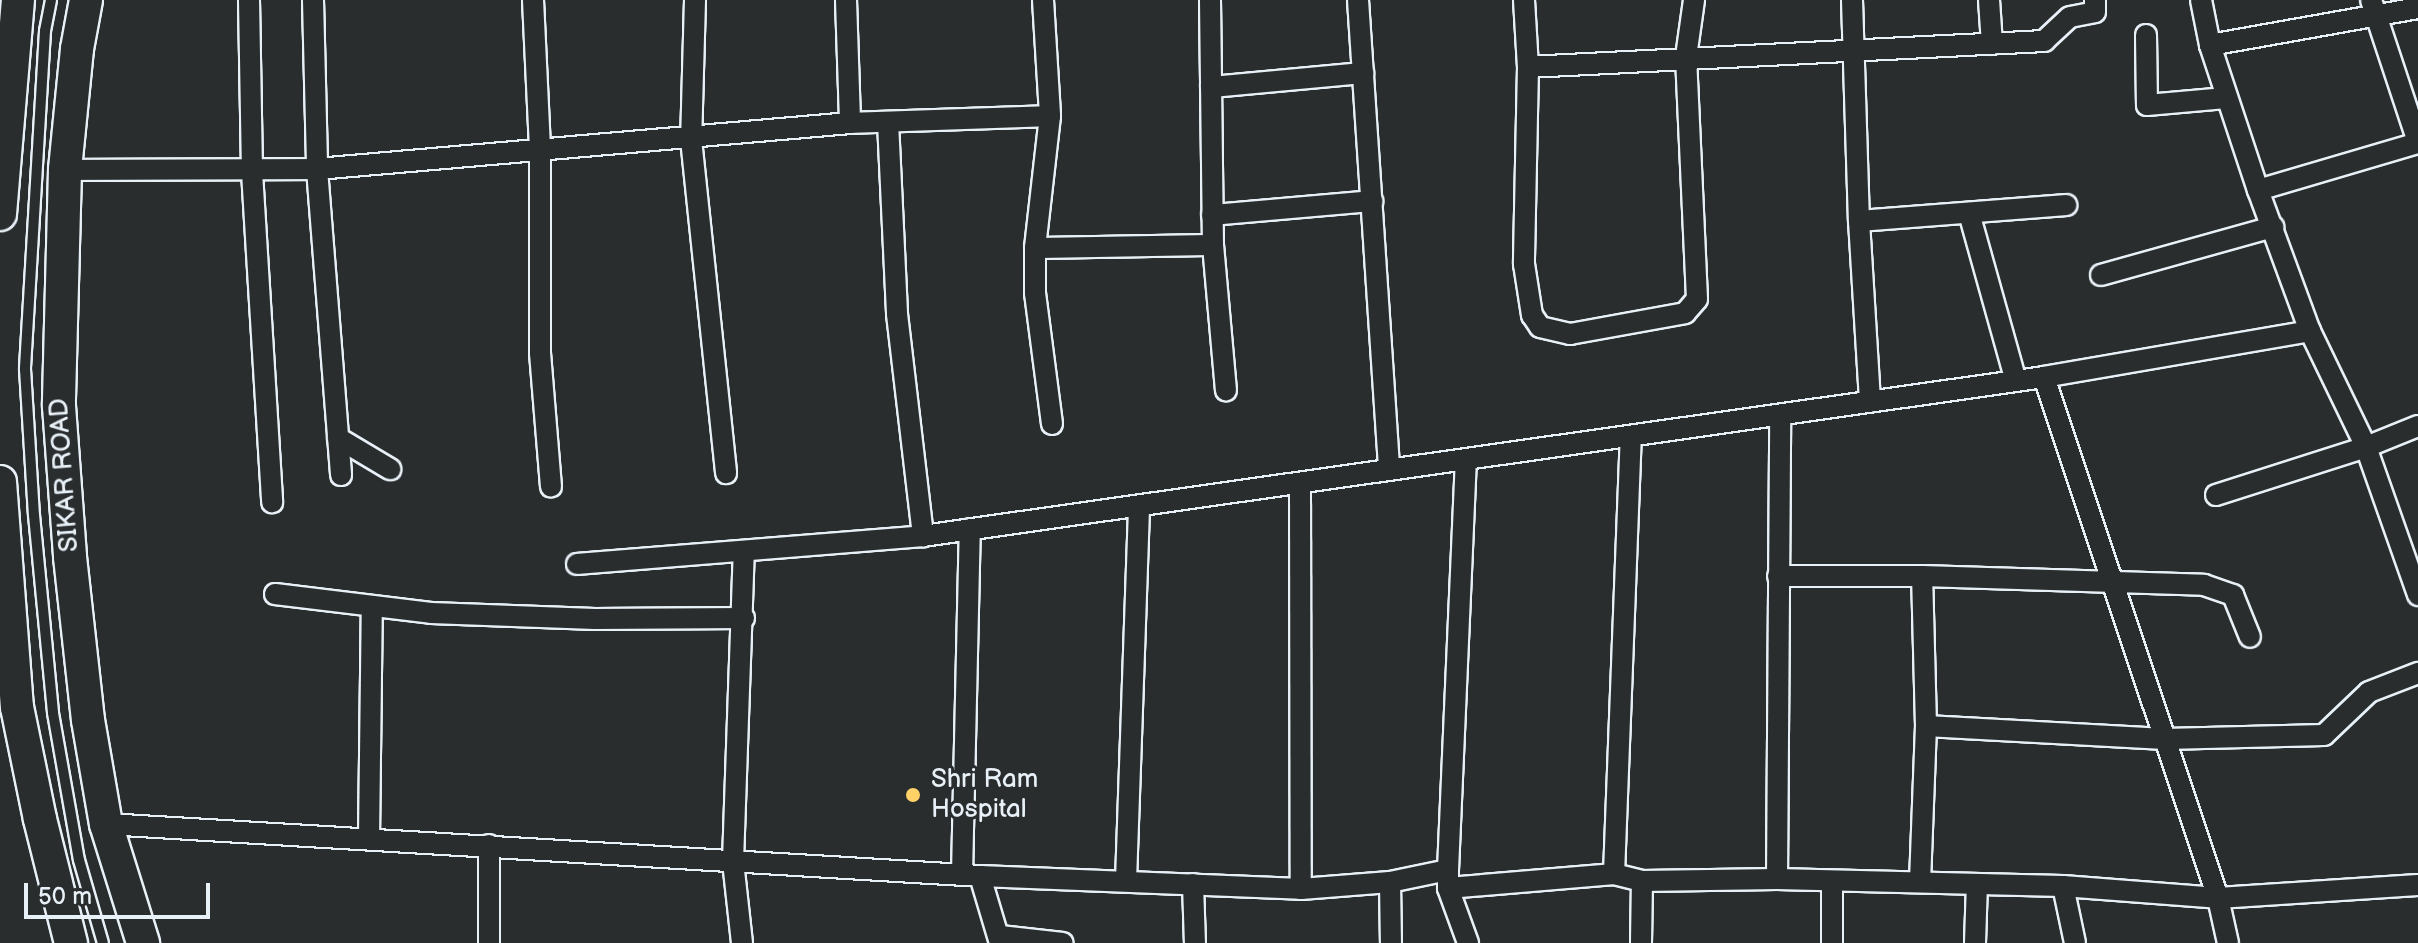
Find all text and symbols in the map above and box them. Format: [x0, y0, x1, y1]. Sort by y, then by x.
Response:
street label: SIKAR ROAD [44, 397, 86, 553]
place label: Shri Ram Hospital [931, 764, 1038, 826]
marker: Shri Ram Hospital [902, 784, 924, 806]
scale bar [28, 867, 214, 917]
text: 50 m [38, 882, 92, 911]

